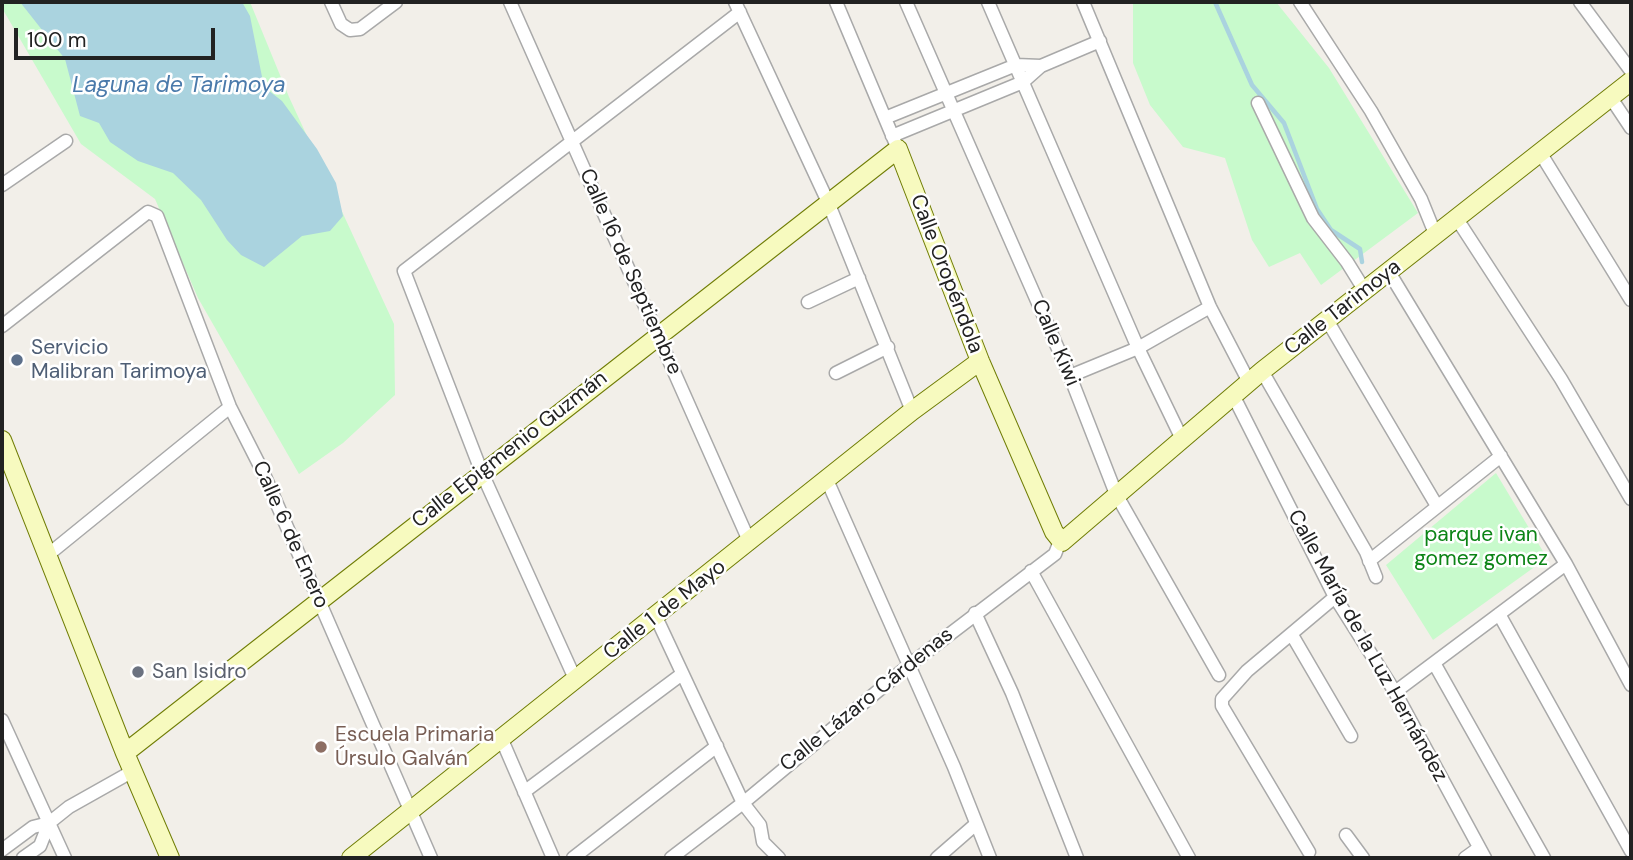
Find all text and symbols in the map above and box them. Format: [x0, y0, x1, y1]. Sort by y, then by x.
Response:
scale bar [18, 14, 219, 58]
text: 100 m [27, 26, 87, 54]
water label: Laguna de Tarimoya [72, 72, 286, 100]
street label: Calle 16 de Septiembre [573, 165, 687, 379]
street label: Calle Oropéndola [904, 191, 988, 357]
street label: Calle Tarimoya [1280, 255, 1406, 361]
street label: Calle Kiwi [1025, 296, 1085, 390]
place label: Servicio Malibran Tarimoya [31, 335, 207, 385]
marker: Servicio Malibran Tarimoya [9, 352, 25, 368]
street label: Calle Epigmenio Guzmán [407, 366, 613, 534]
street label: Calle 6 de Enero [246, 457, 334, 613]
street label: Calle María de la Luz Hernández [1282, 506, 1452, 786]
park label: parque ivan gomez gomez [1414, 522, 1548, 572]
street label: Calle 1 de Mayo [599, 554, 731, 666]
street label: Calle Lázaro Cárdenas [775, 622, 959, 778]
place label: San Isidro [152, 659, 247, 685]
marker: San Isidro [130, 664, 146, 680]
place label: Escuela Primaria Úrsulo Galván [335, 722, 494, 772]
marker: Escuela Primaria Úrsulo Galván [313, 739, 329, 755]

